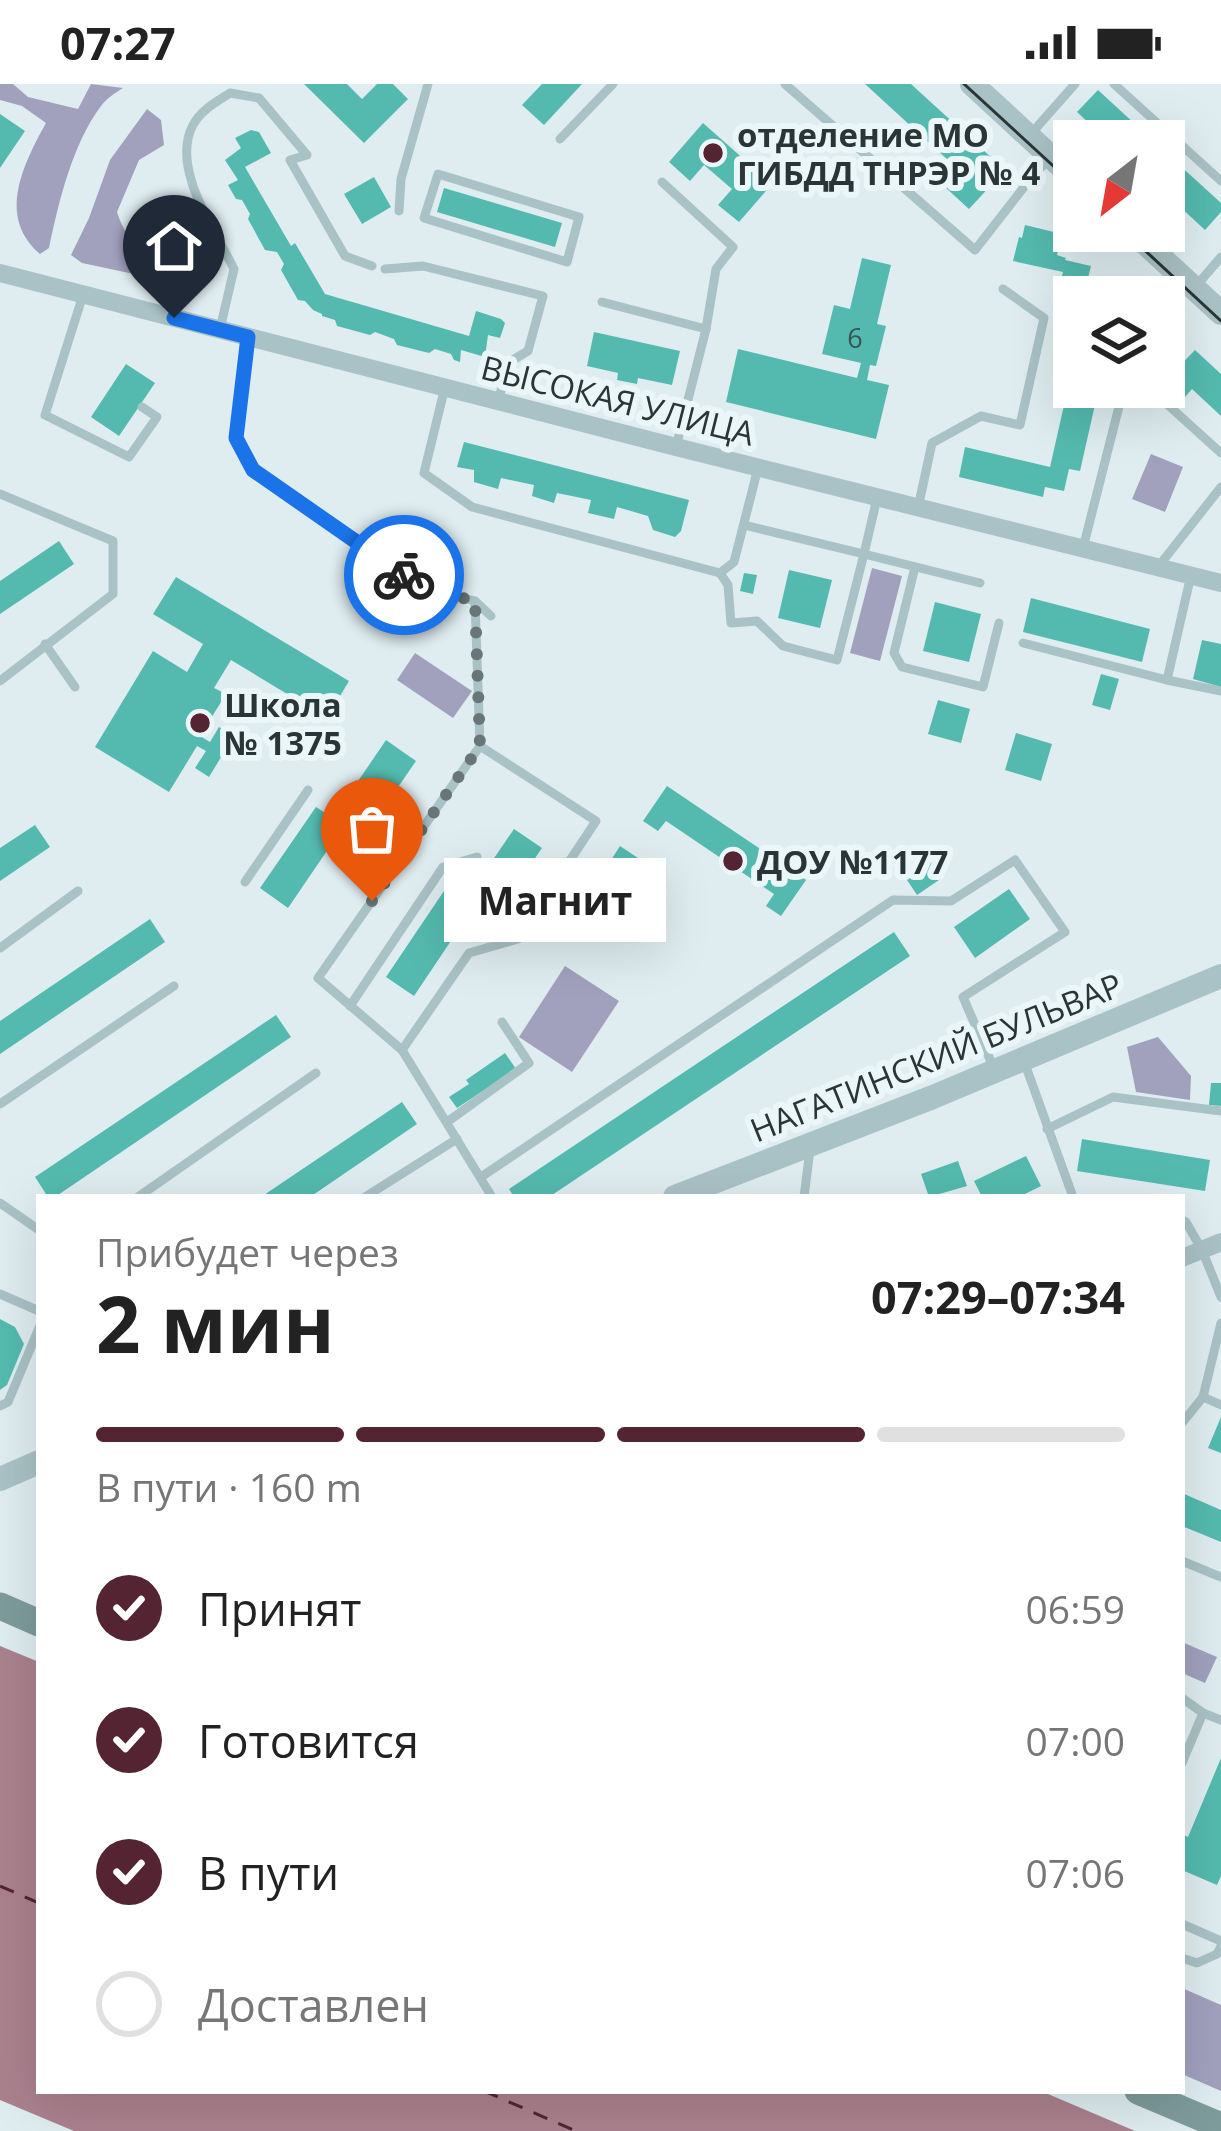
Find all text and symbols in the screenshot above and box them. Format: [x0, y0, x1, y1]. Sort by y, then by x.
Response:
text: 07:27 [60, 12, 176, 73]
place label: отделение МО ГИБДД ТНРЭР № 4 [737, 112, 1040, 195]
north arrow [1053, 120, 1185, 252]
map controls [1053, 120, 1185, 408]
marker: отделение МО ГИБДД ТНРЭР № 4 [700, 140, 726, 166]
pin [123, 195, 225, 318]
icon: home [141, 213, 207, 279]
button: layers [1053, 276, 1185, 408]
house number: 6 [847, 319, 863, 356]
street label: ВЫСОКАЯ УЛИЦА [477, 344, 759, 456]
courier [344, 515, 464, 635]
icon: bike [371, 542, 437, 608]
place label: Школа № 1375 [224, 682, 342, 765]
marker: Школа № 1375 [187, 710, 213, 736]
pin [321, 778, 423, 901]
icon: bag [339, 796, 405, 862]
place label: ДОУ №1177 [757, 839, 948, 884]
marker: ДОУ №1177 [720, 848, 746, 874]
callout: Магнит [444, 859, 666, 943]
text: Магнит [478, 873, 632, 926]
street label: НАГАТИНСКИЙ БУЛЬВАР [743, 962, 1129, 1152]
text: Прибудет через [96, 1225, 399, 1278]
text: 07:29–07:34 [871, 1266, 1125, 1327]
text: 2 мин [96, 1270, 335, 1376]
text: В пути · 160 m [96, 1460, 362, 1513]
icon: check [96, 1575, 162, 1641]
text: Принят [198, 1578, 361, 1639]
text: 06:59 [1026, 1582, 1125, 1635]
icon: check [96, 1707, 162, 1773]
text: Готовится [198, 1710, 419, 1771]
text: 07:00 [1026, 1714, 1125, 1767]
icon: check [96, 1839, 162, 1905]
text: В пути [198, 1842, 339, 1903]
text: 07:06 [1026, 1846, 1125, 1899]
text: Доставлен [198, 1974, 429, 2035]

